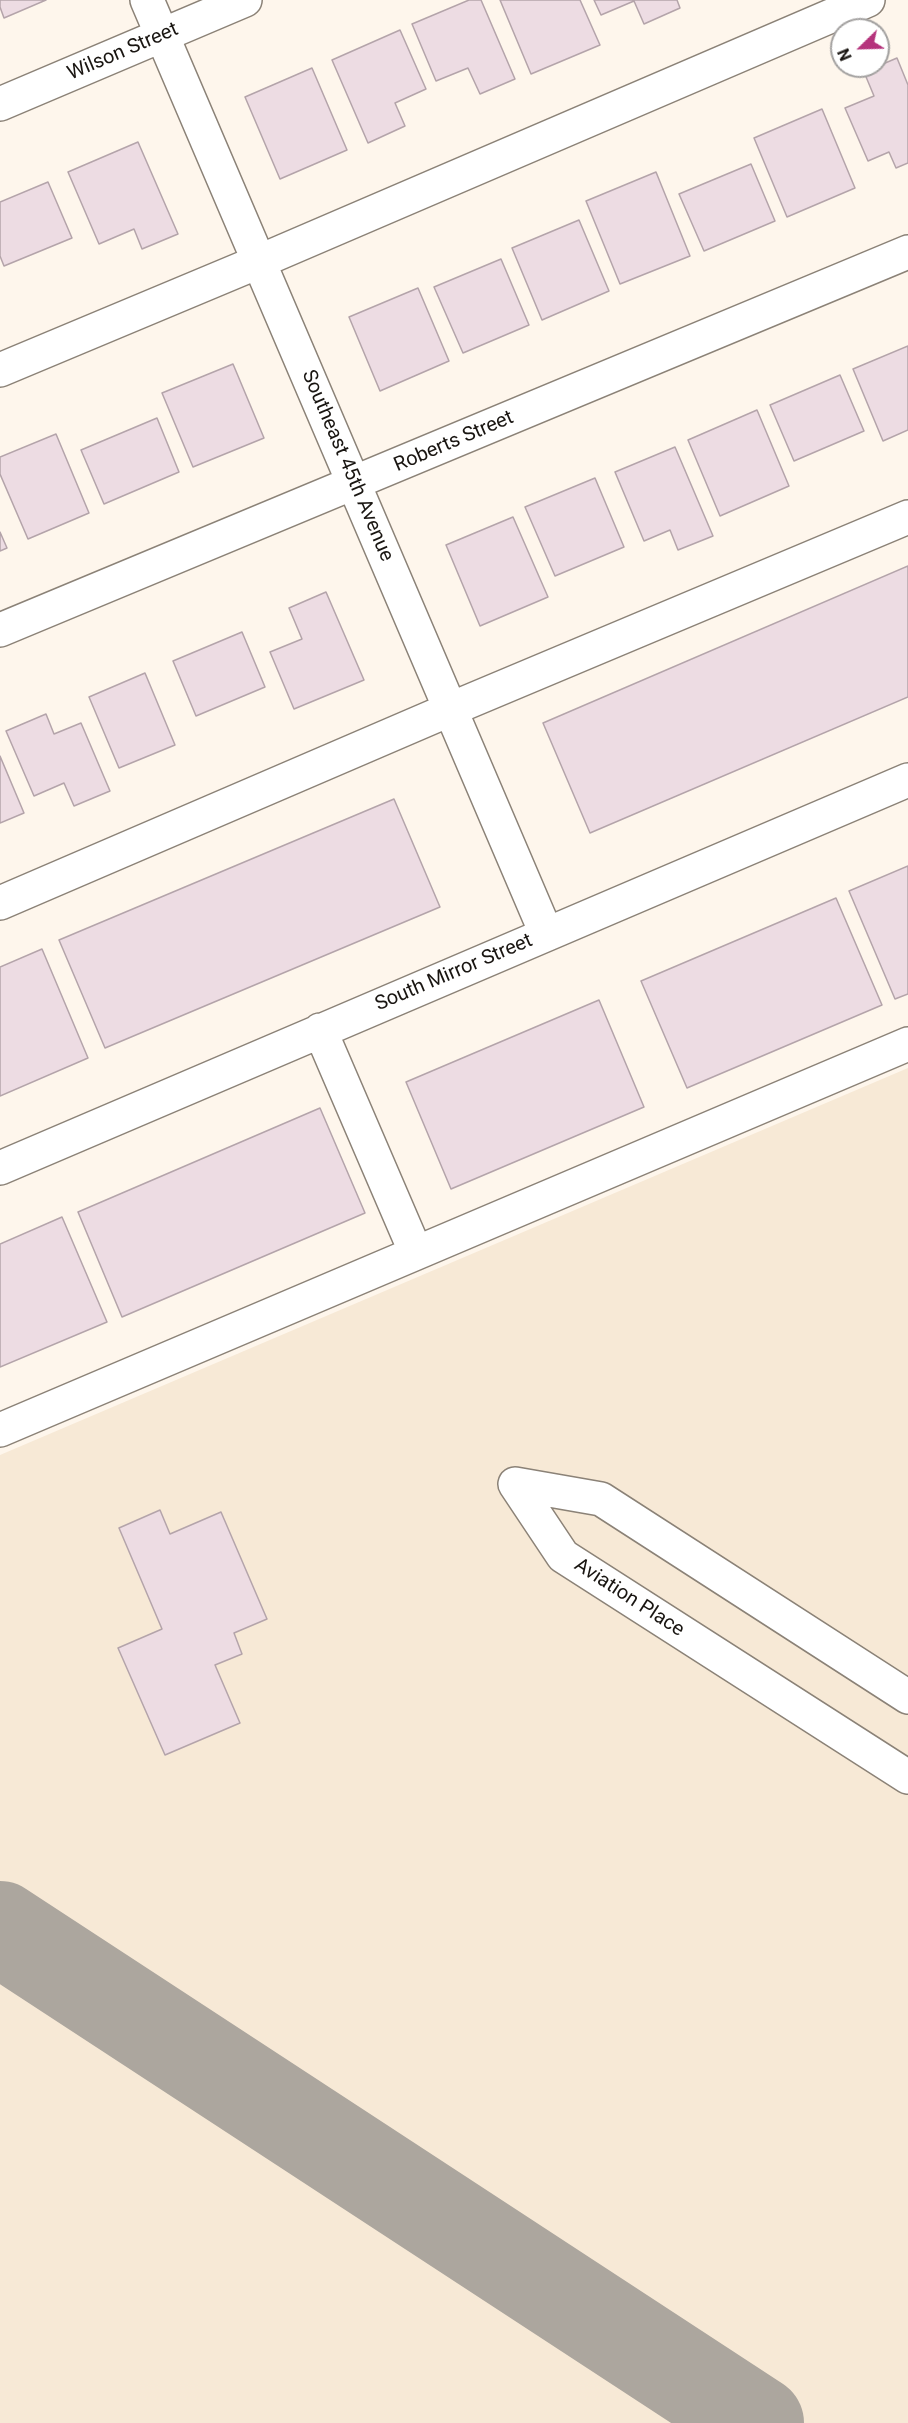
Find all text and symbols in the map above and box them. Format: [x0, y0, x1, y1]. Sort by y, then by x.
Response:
street label: Wilson Street [64, 18, 182, 86]
north arrow [830, 18, 890, 78]
text: N [834, 46, 856, 63]
street label: Southeast 45th Avenue [296, 367, 398, 565]
street label: Roberts Street [391, 406, 517, 478]
street label: South Mirror Street [372, 929, 536, 1017]
street label: Aviation Place [570, 1554, 688, 1642]

